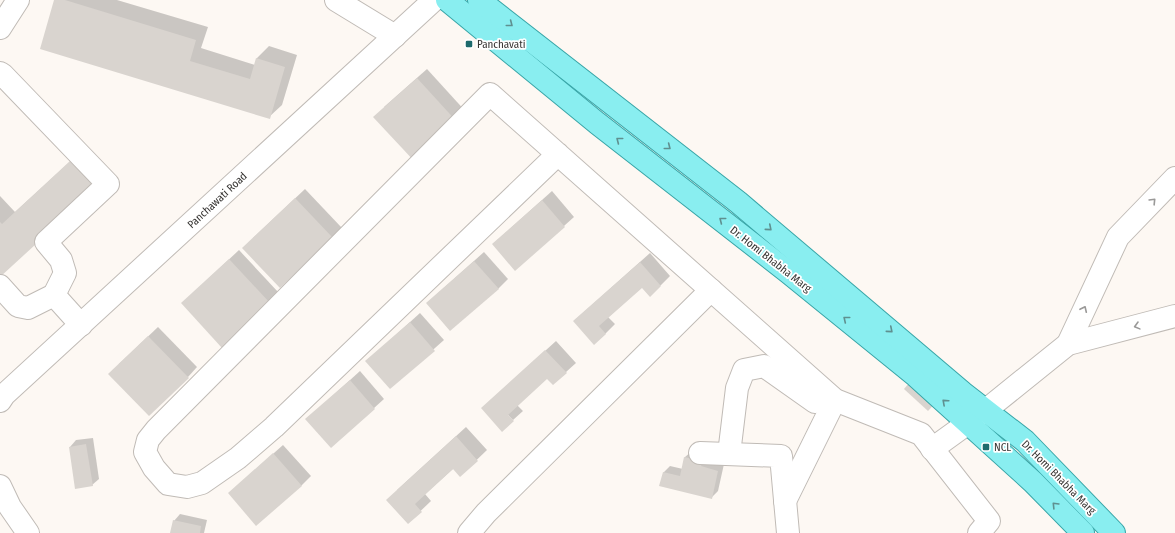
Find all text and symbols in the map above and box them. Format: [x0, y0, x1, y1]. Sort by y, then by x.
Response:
one-way arrow [506, 19, 513, 26]
place label: Panchavati [477, 38, 526, 51]
marker: Panchavati [464, 39, 474, 49]
one-way arrow [617, 138, 624, 145]
one-way arrow [663, 142, 670, 149]
street label: Panchawati Road [185, 170, 250, 231]
one-way arrow [1148, 198, 1156, 206]
one-way arrow [719, 218, 726, 225]
street label: Dr. Homi Bhabha Marg [728, 224, 815, 296]
one-way arrow [765, 224, 772, 231]
one-way arrow [1079, 306, 1087, 313]
one-way arrow [843, 316, 850, 323]
one-way arrow [1134, 321, 1141, 330]
one-way arrow [885, 326, 893, 333]
one-way arrow [942, 399, 950, 407]
street label: Dr. Homi Bhabha Marg [1019, 438, 1099, 518]
place label: NCL [994, 441, 1011, 454]
marker: NCL [981, 442, 991, 452]
one-way arrow [1053, 502, 1060, 510]

